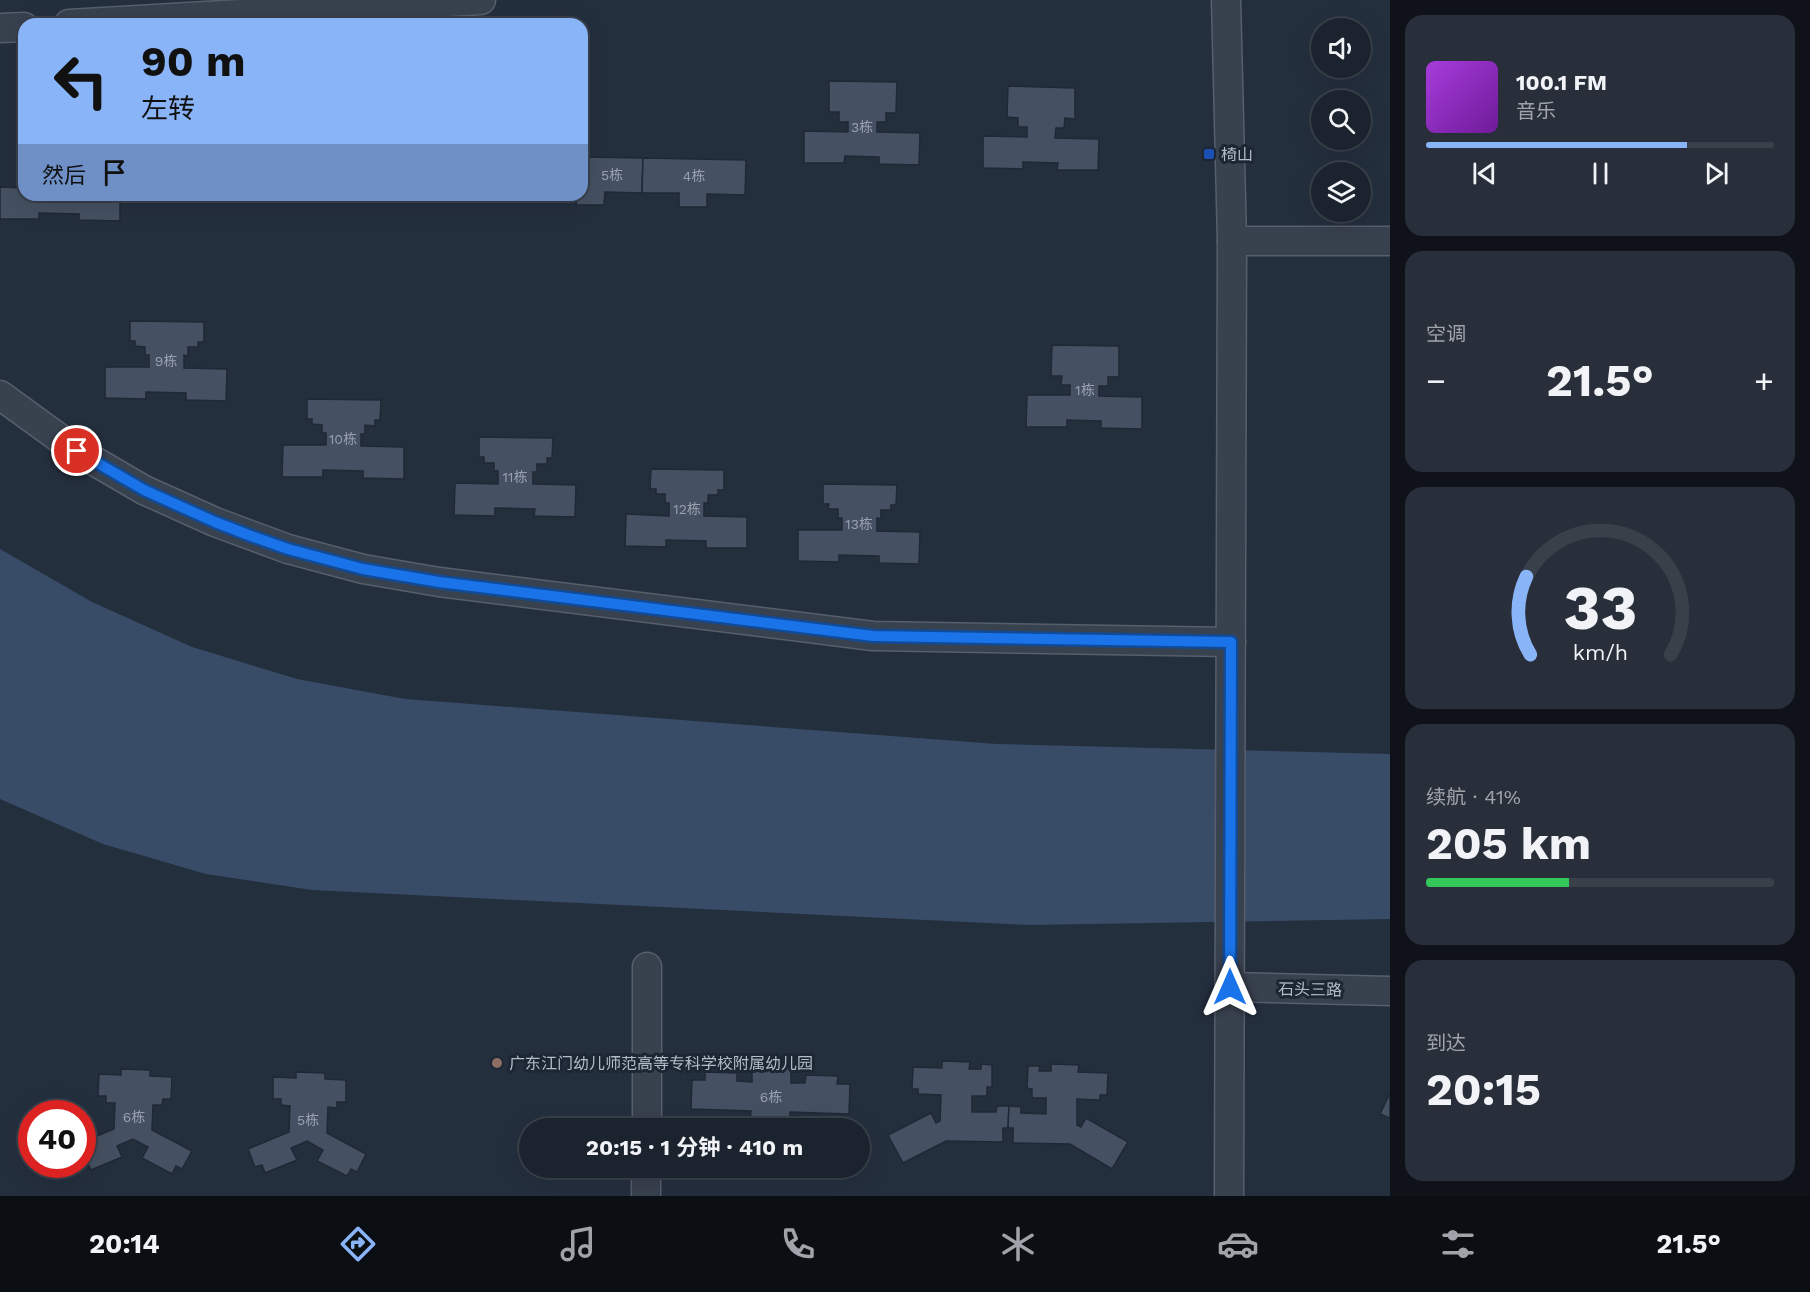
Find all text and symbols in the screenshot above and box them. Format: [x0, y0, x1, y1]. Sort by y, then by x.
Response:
map controls [1311, 18, 1371, 222]
button: sound [1311, 18, 1371, 78]
text: 90 m [141, 37, 245, 86]
icon: left [42, 42, 120, 120]
text: 100.1 FM [1516, 70, 1607, 95]
button: search [1311, 90, 1371, 150]
text: 左转 [141, 93, 195, 125]
text: 音乐 [1516, 99, 1556, 123]
house number: 3栋 [851, 119, 873, 135]
place label: 椅山 [1221, 145, 1253, 164]
marker: 椅山 [1202, 147, 1216, 161]
icon: arrive [98, 156, 131, 189]
icon: previous [1468, 157, 1501, 190]
icon: pause [1584, 157, 1617, 190]
icon: next [1700, 157, 1733, 190]
button: layers [1311, 162, 1371, 222]
text: 然后 [42, 163, 86, 188]
house number: 5栋 [601, 167, 623, 183]
house number: 4栋 [683, 168, 705, 184]
text: 空调 [1426, 322, 1466, 346]
house number: 9栋 [155, 353, 177, 369]
text: 21.5° [1546, 354, 1654, 407]
text: − [1426, 361, 1446, 400]
text: + [1754, 361, 1774, 400]
house number: 1栋 [1075, 382, 1095, 398]
pin [51, 425, 102, 476]
house number: 10栋 [329, 431, 357, 447]
icon: arrive [60, 434, 93, 467]
house number: 11栋 [503, 469, 527, 485]
house number: 12栋 [673, 501, 701, 517]
house number: 13栋 [845, 516, 873, 532]
text: 33 [1563, 571, 1637, 644]
text: km/h [1572, 640, 1628, 665]
text: 续航 · 41% [1426, 785, 1521, 809]
text: 205 km [1426, 817, 1591, 870]
position arrow [1198, 955, 1262, 1019]
street label: 石头三路 [1278, 979, 1342, 1000]
text: 到达 [1426, 1031, 1466, 1055]
place label: 广东江门幼儿师范高等专科学校附属幼儿园 [509, 1054, 813, 1073]
marker: 广东江门幼儿师范高等专科学校附属幼儿园 [490, 1056, 504, 1070]
text: 20:15 [1426, 1063, 1541, 1116]
house number: 6栋 [760, 1089, 782, 1105]
speed limit sign: 40 [18, 1100, 96, 1178]
house number: 6栋 [123, 1109, 145, 1125]
house number: 5栋 [297, 1112, 319, 1128]
text: 20:15 · 1 分钟 · 410 m [586, 1135, 803, 1160]
icon: directions [337, 1223, 379, 1265]
icon: music [557, 1223, 599, 1265]
icon: phone [777, 1223, 819, 1265]
icon: climate [997, 1223, 1039, 1265]
icon: car [1217, 1223, 1259, 1265]
icon: filters [1437, 1223, 1479, 1265]
text: 20:14 [89, 1228, 160, 1260]
text: 21.5° [1656, 1228, 1721, 1260]

